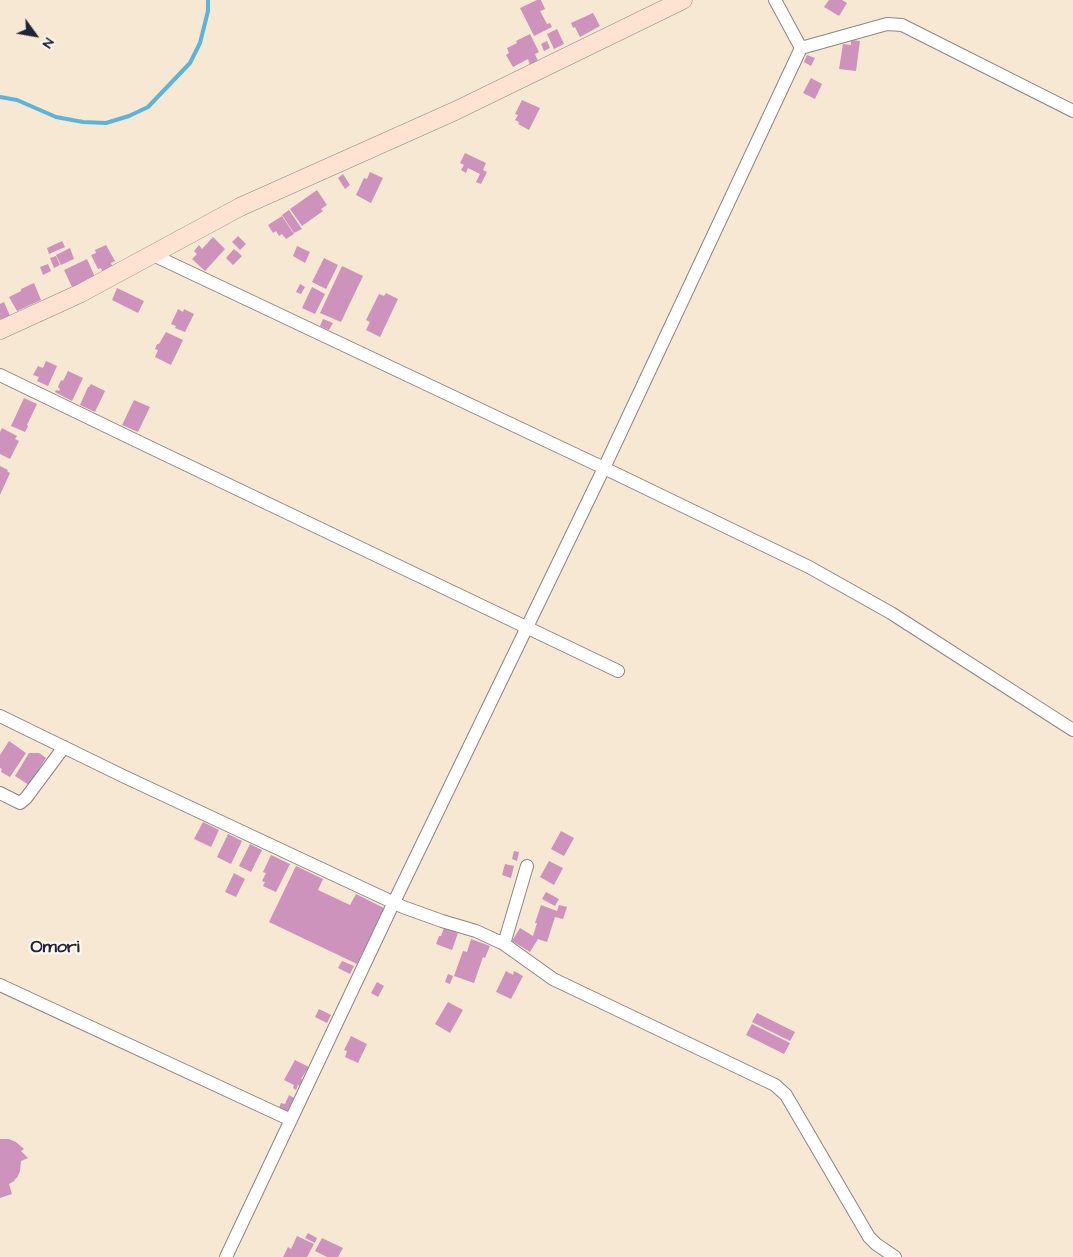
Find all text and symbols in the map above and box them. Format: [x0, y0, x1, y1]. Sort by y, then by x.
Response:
north arrow [10, 10, 60, 60]
text: N [37, 34, 59, 52]
district label: Omori [31, 937, 79, 959]

